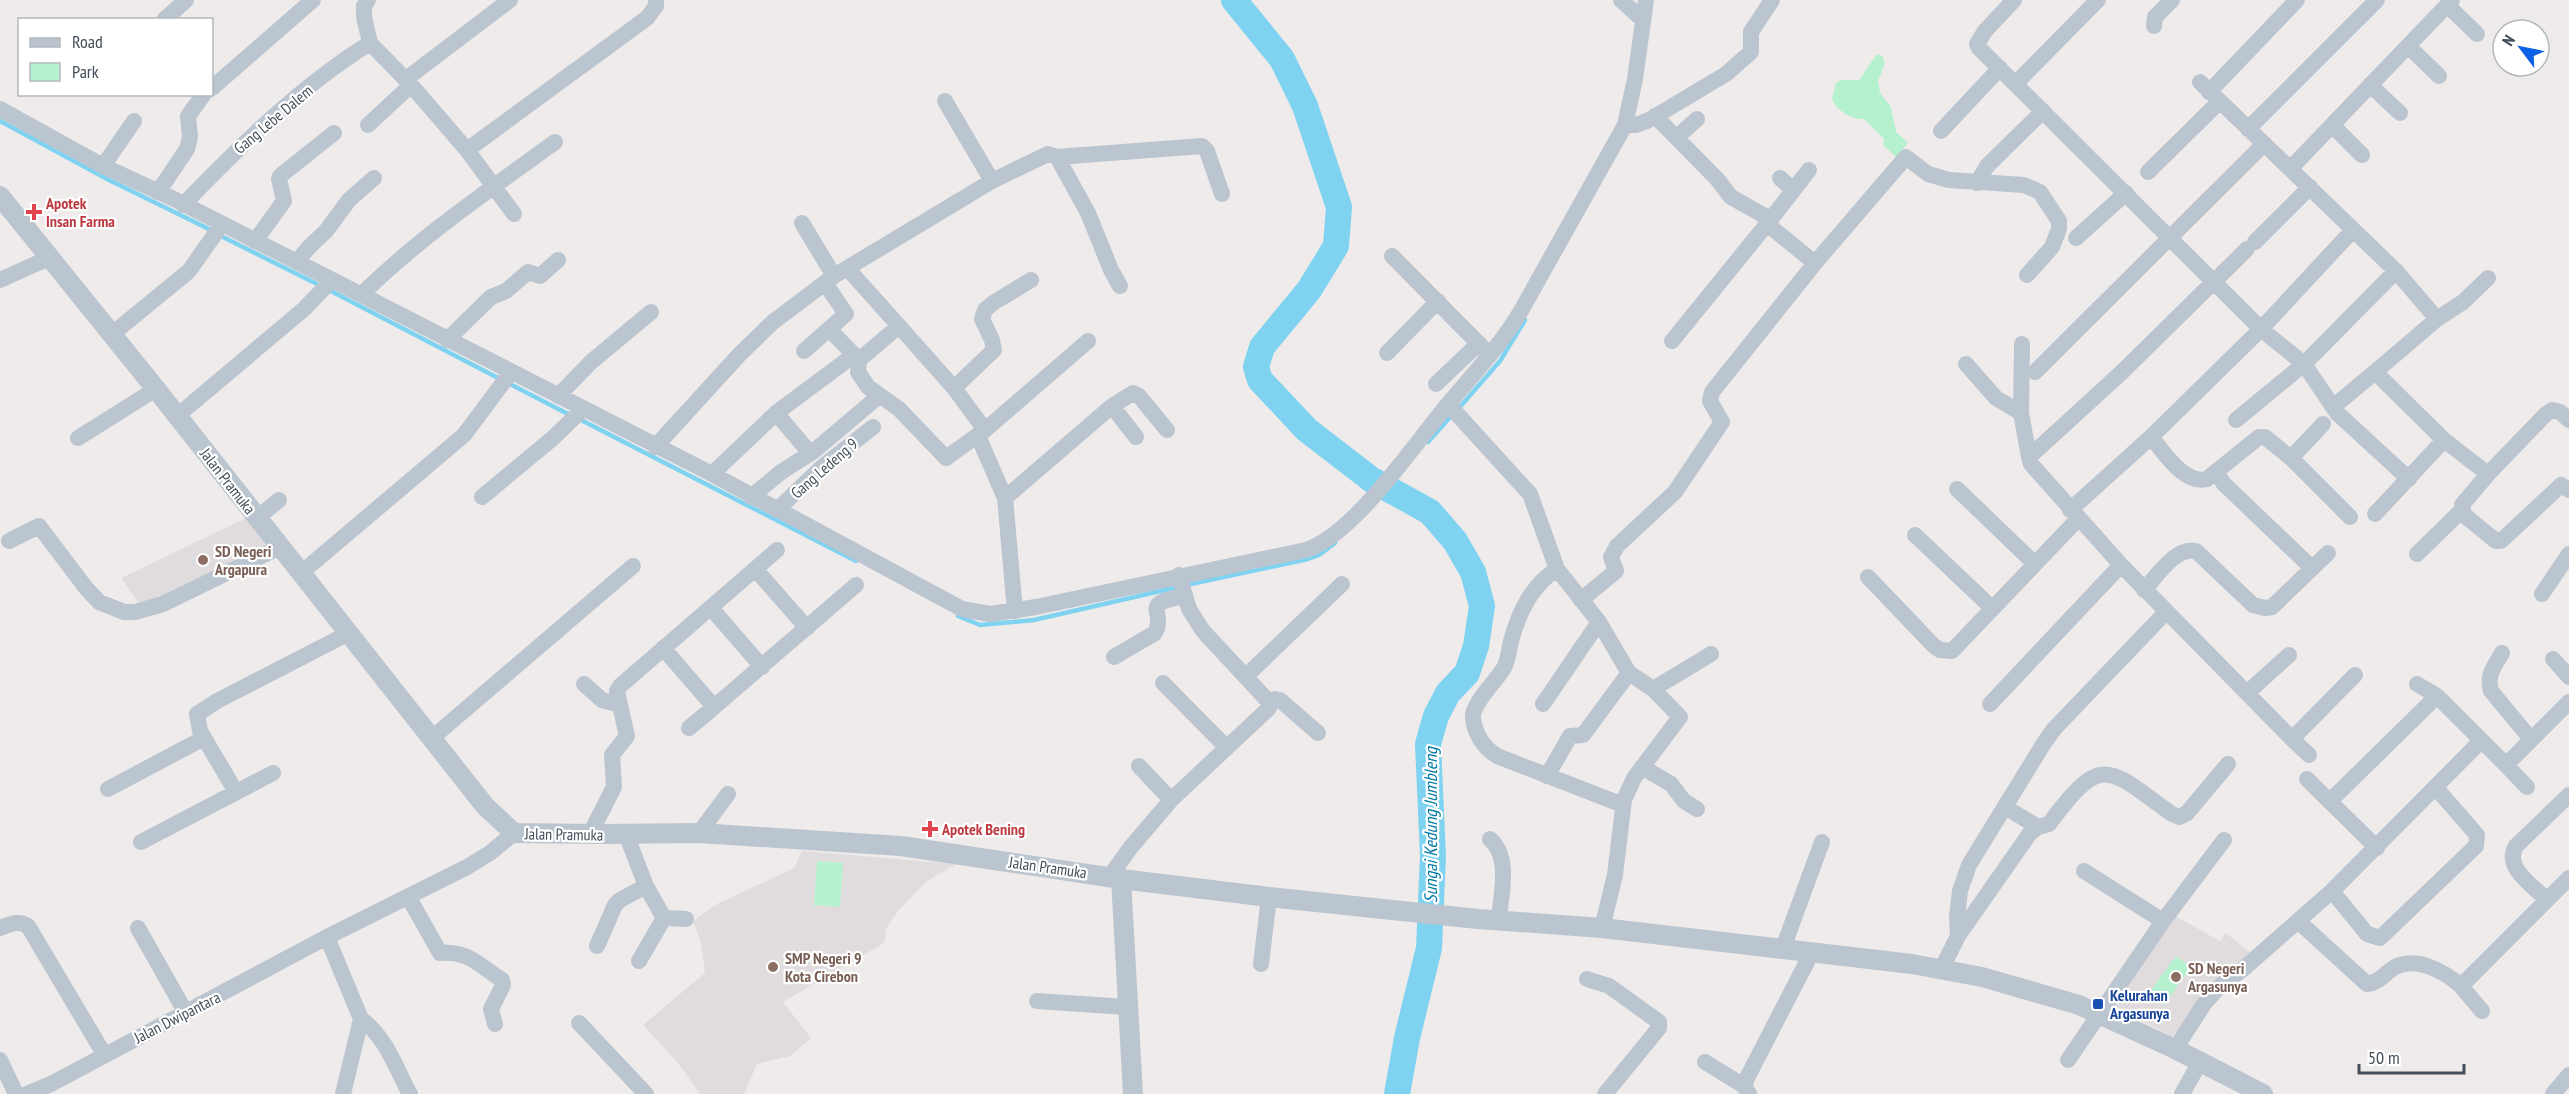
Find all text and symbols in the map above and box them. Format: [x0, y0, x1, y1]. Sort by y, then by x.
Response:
legend [18, 18, 213, 96]
north arrow [2491, 18, 2551, 78]
text: Road [72, 30, 103, 53]
text: N [2498, 31, 2519, 49]
text: Park [72, 60, 99, 83]
street label: Gang Lebe Dalem [230, 80, 316, 158]
place label: Apotek Insan Farma [45, 193, 115, 231]
marker: Apotek Insan Farma [27, 205, 41, 219]
street label: Gang Ledeng 9 [786, 433, 862, 503]
street label: Jalan Pramuka [195, 443, 260, 518]
place label: SD Negeri Argapura [214, 541, 272, 579]
marker: SD Negeri Argapura [196, 553, 210, 567]
water label: Sungai Kedung Jumbleng [1419, 746, 1442, 903]
place label: Apotek Bening [941, 819, 1025, 839]
marker: Apotek Bening [923, 822, 937, 836]
street label: Jalan Pramuka [524, 823, 603, 845]
street label: Jalan Pramuka [1007, 852, 1088, 882]
place label: SMP Negeri 9 Kota Cirebon [785, 948, 862, 986]
place label: SD Negeri Argasunya [2187, 958, 2248, 996]
marker: SMP Negeri 9 Kota Cirebon [766, 960, 780, 974]
marker: SD Negeri Argasunya [2169, 970, 2183, 984]
place label: Kelurahan Argasunya [2109, 985, 2170, 1023]
street label: Jalan Dwipantara [130, 987, 223, 1048]
marker: Kelurahan Argasunya [2091, 997, 2105, 1011]
scale bar [2359, 1037, 2464, 1075]
text: 50 m [2368, 1046, 2400, 1069]

